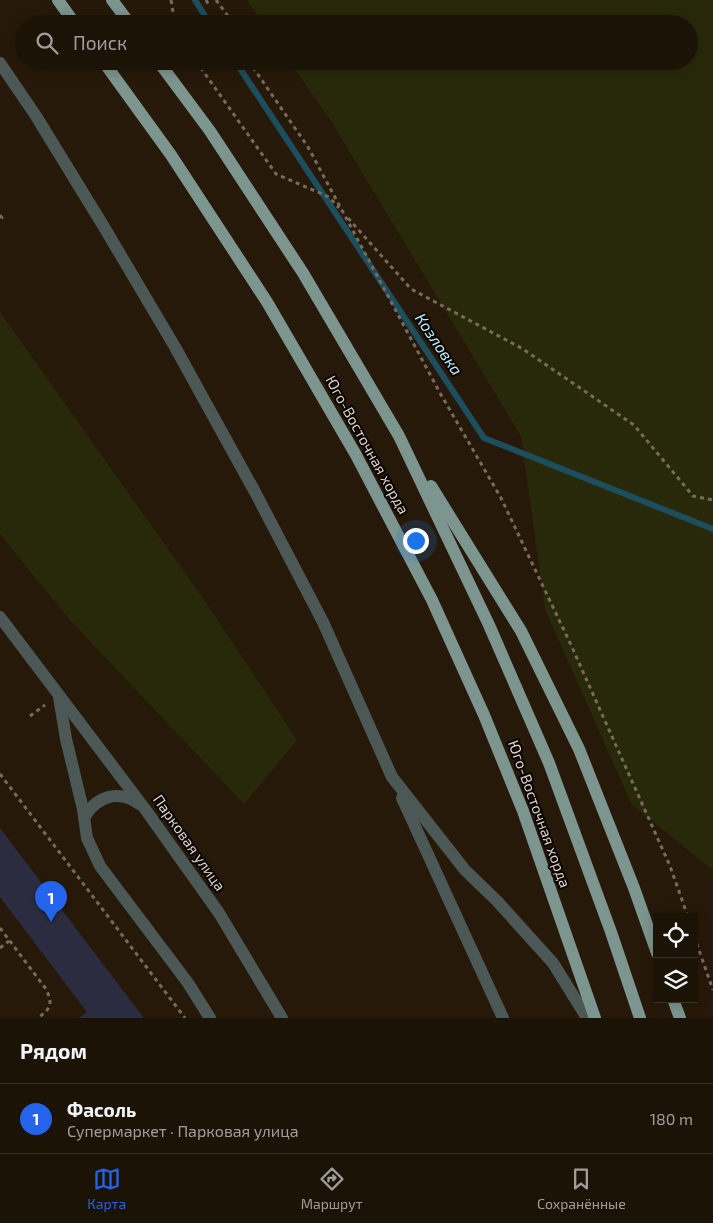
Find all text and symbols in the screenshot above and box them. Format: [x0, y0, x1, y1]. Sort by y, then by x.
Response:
search box [15, 15, 698, 70]
icon: search [33, 29, 61, 57]
text: Поиск [73, 31, 127, 54]
water label: Козловка [412, 309, 467, 378]
street label: Юго-Восточная хорда [322, 372, 413, 517]
your location [403, 528, 429, 554]
street label: Юго-Восточная хорда [505, 737, 575, 890]
street label: Парковая улица [149, 791, 230, 895]
pin: 1 [35, 881, 67, 922]
map controls [653, 913, 698, 1003]
button: locate [653, 913, 698, 958]
button: layers [653, 958, 698, 1003]
text: Рядом [20, 1038, 87, 1063]
text: Фасоль [67, 1098, 136, 1121]
text: 1 [33, 1109, 39, 1128]
text: 180 m [650, 1109, 693, 1128]
text: Супермаркет · Парковая улица [67, 1121, 299, 1140]
tab: Карта [87, 1165, 126, 1212]
tab: Маршрут [301, 1165, 363, 1212]
tab: Сохранённые [537, 1165, 626, 1212]

